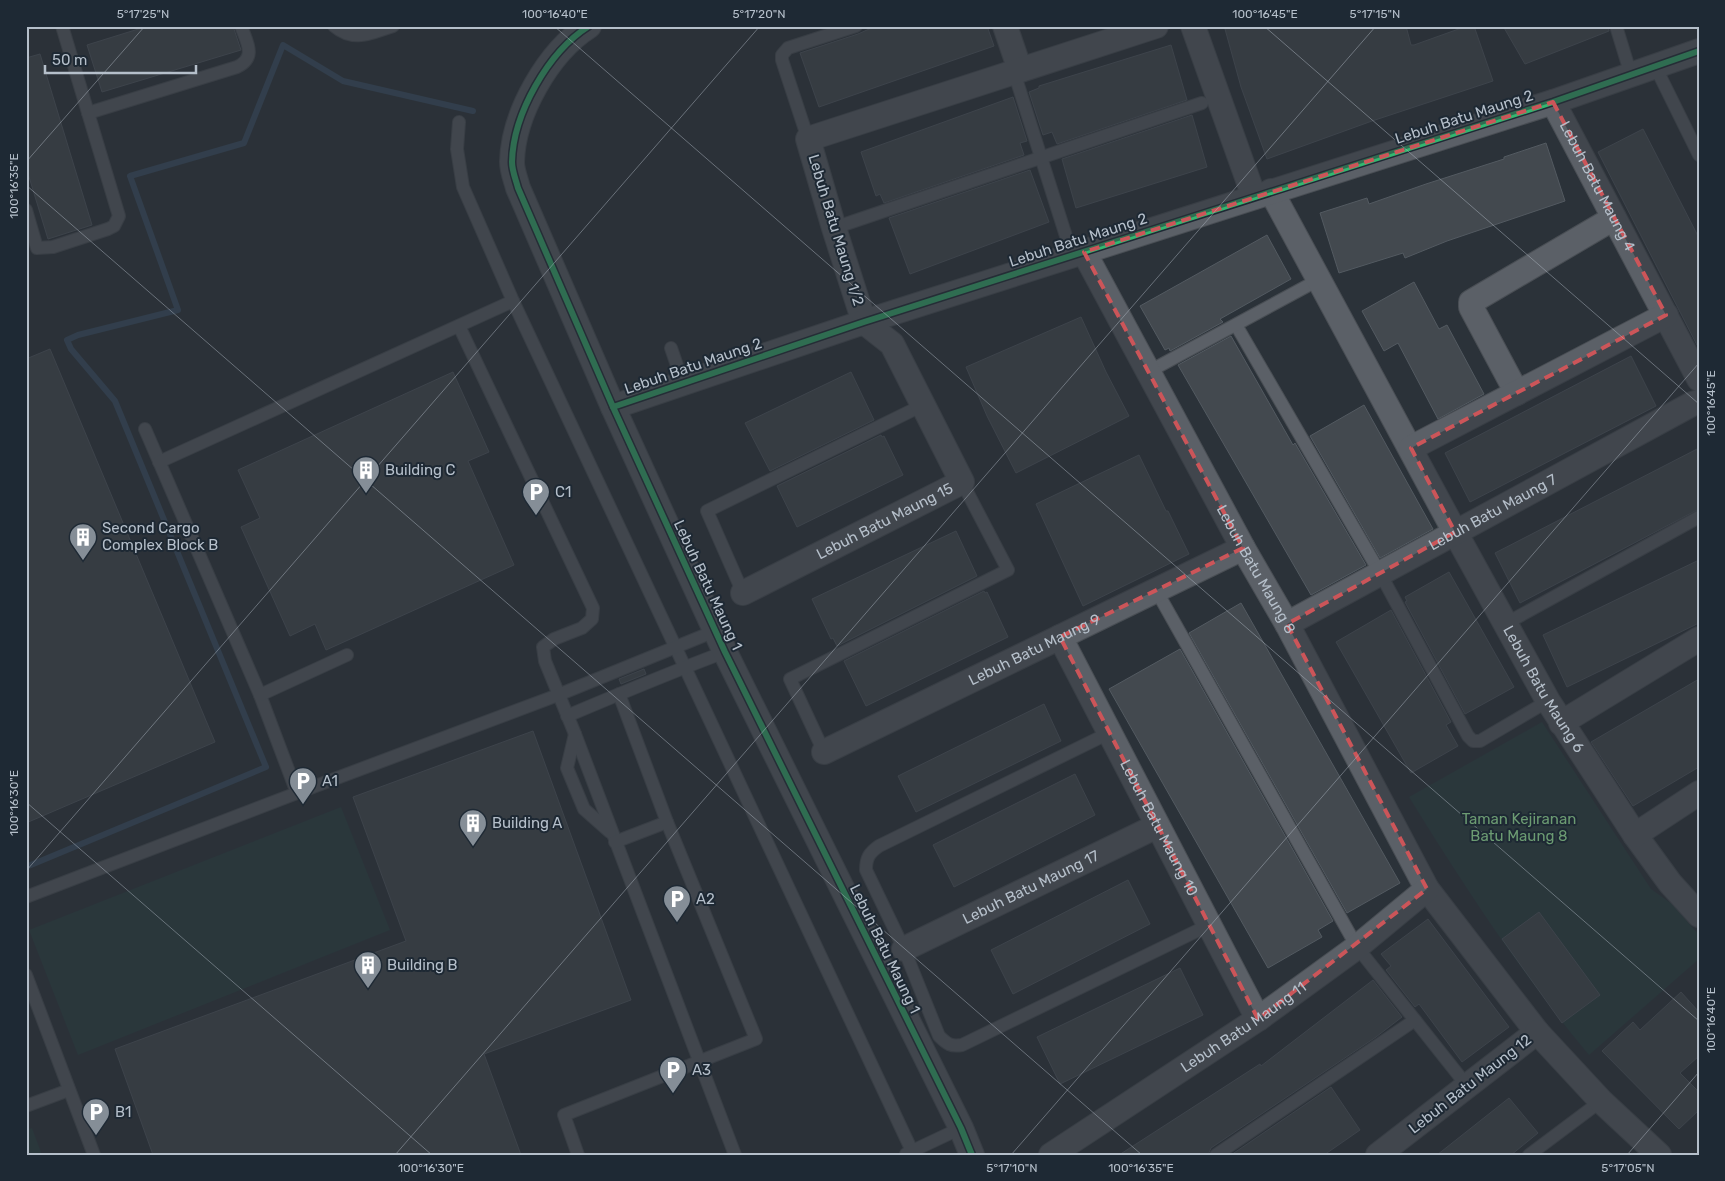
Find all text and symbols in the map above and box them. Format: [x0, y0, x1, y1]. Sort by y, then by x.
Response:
text: 5°17'25"N [117, 7, 169, 21]
text: 100°16'40"E [522, 7, 588, 21]
text: 5°17'20"N [732, 7, 786, 21]
text: 100°16'45"E [1232, 7, 1298, 21]
text: 5°17'15"N [1350, 7, 1400, 21]
scale bar [45, 42, 196, 74]
text: 50 m [52, 51, 87, 69]
street label: Lebuh Batu Maung 2 [1393, 86, 1535, 148]
street label: Lebuh Batu Maung 4 [1556, 118, 1639, 254]
street label: Lebuh Batu Maung 1/2 [804, 152, 868, 308]
text: 100°16'35"E [7, 153, 21, 219]
street label: Lebuh Batu Maung 2 [1007, 209, 1149, 271]
street label: Lebuh Batu Maung 2 [622, 334, 764, 398]
text: 100°16'45"E [1704, 370, 1718, 436]
building icon: Building C [351, 455, 381, 494]
place label: Building C [385, 461, 456, 479]
street label: Lebuh Batu Maung 7 [1425, 470, 1560, 554]
parking icon: C1 [521, 477, 551, 516]
street label: Lebuh Batu Maung 15 [814, 479, 956, 563]
place label: C1 [555, 483, 571, 501]
street label: Lebuh Batu Maung 8 [1213, 502, 1299, 637]
street label: Lebuh Batu Maung 1 [670, 517, 746, 653]
place label: Second Cargo Complex Block B [102, 519, 218, 554]
building icon: Second Cargo Complex Block B [68, 522, 98, 561]
street label: Lebuh Batu Maung 9 [966, 610, 1103, 689]
street label: Lebuh Batu Maung 6 [1499, 623, 1588, 756]
street label: Lebuh Batu Maung 10 [1116, 757, 1202, 899]
parking icon: A1 [288, 766, 318, 805]
text: 100°16'30"E [7, 770, 21, 836]
place label: A1 [322, 772, 338, 790]
building icon: Building A [458, 808, 488, 847]
park label: Taman Kejiranan Batu Maung 8 [1462, 810, 1576, 845]
place label: Building A [492, 814, 562, 832]
street label: Lebuh Batu Maung 17 [960, 846, 1102, 928]
street label: Lebuh Batu Maung 1 [846, 881, 924, 1017]
parking icon: A2 [662, 884, 692, 923]
place label: A2 [696, 890, 715, 908]
building icon: Building B [353, 950, 383, 989]
place label: Building B [387, 956, 458, 974]
street label: Lebuh Batu Maung 11 [1177, 978, 1310, 1076]
text: 100°16'40"E [1704, 987, 1718, 1053]
street label: Lebuh Batu Maung 12 [1405, 1030, 1535, 1137]
parking icon: A3 [658, 1055, 688, 1094]
place label: A3 [692, 1061, 711, 1079]
parking icon: B1 [81, 1097, 111, 1136]
place label: B1 [115, 1103, 131, 1121]
text: 100°16'30"E [398, 1161, 464, 1175]
text: 5°17'10"N [986, 1161, 1038, 1175]
text: 100°16'35"E [1108, 1161, 1174, 1175]
text: 5°17'05"N [1601, 1161, 1655, 1175]

